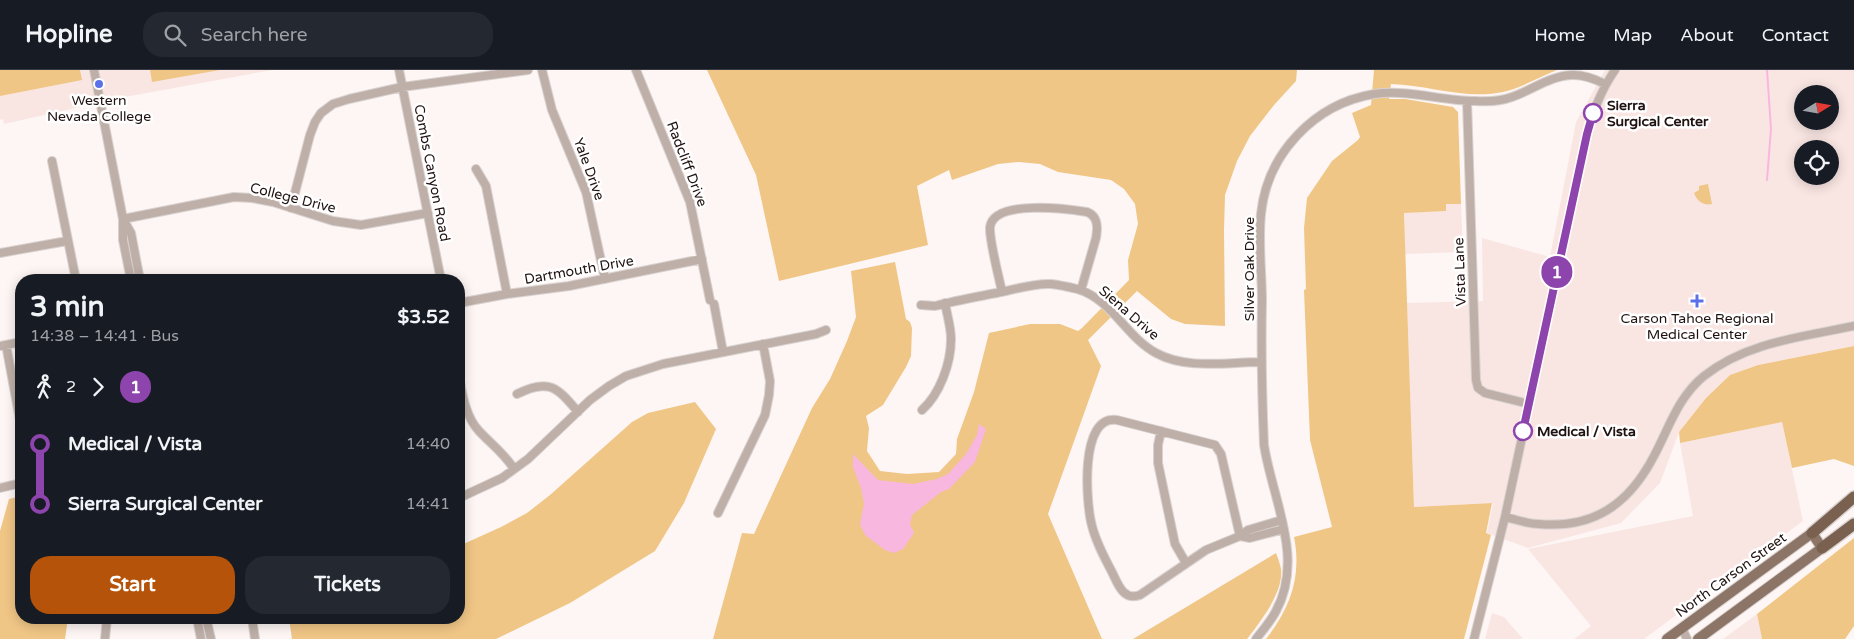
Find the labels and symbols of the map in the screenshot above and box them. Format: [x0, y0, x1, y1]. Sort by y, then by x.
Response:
marker: Western Nevada College [93, 78, 105, 90]
north arrow [1794, 85, 1839, 130]
place label: Western Nevada College [47, 92, 151, 125]
place label: Sierra Surgical Center [1607, 97, 1709, 130]
street label: Combs Canyon Road [410, 103, 454, 243]
marker: Sierra Surgical Center [1583, 103, 1603, 123]
street label: Radcliff Drive [663, 119, 711, 209]
street label: Yale Drive [570, 135, 608, 203]
street label: College Drive [248, 179, 338, 217]
street label: Silver Oak Drive [1241, 217, 1258, 321]
street label: Vista Lane [1450, 237, 1470, 307]
street label: Dartmouth Drive [523, 252, 635, 288]
line badge: 1 [1541, 256, 1573, 288]
street label: Siena Drive [1095, 282, 1163, 344]
marker: Carson Tahoe Regional Medical Center [1690, 294, 1704, 308]
place label: Carson Tahoe Regional Medical Center [1621, 310, 1773, 343]
marker: Medical / Vista [1513, 421, 1533, 441]
place label: Medical / Vista [1537, 423, 1636, 440]
street label: North Carson Street [1672, 529, 1790, 621]

